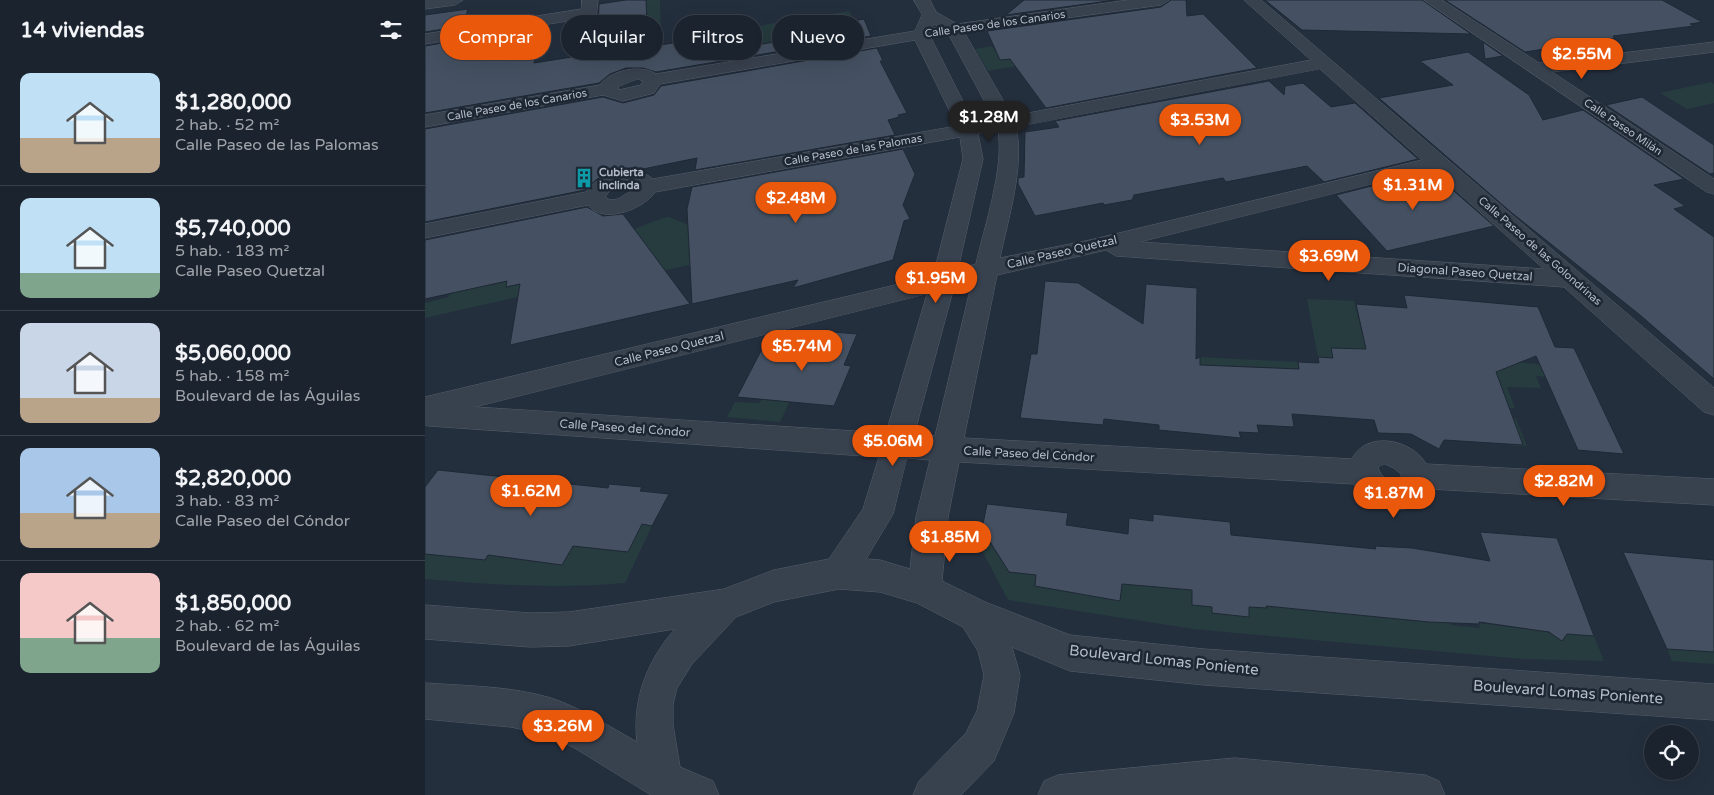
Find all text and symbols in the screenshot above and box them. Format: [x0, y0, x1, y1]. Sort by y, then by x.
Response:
street label: Calle Paseo de los Canarios [924, 8, 1066, 40]
chip: Comprar [440, 15, 551, 60]
chip: Alquilar [561, 15, 663, 60]
chip: Filtros [673, 15, 762, 60]
chip: Nuevo [772, 15, 864, 60]
icon: filters [377, 16, 405, 44]
text: 14 viviendas [20, 18, 144, 43]
pin: $2.55M [1541, 38, 1623, 80]
text: $2.55M [1552, 44, 1612, 64]
street label: Calle Paseo de los Canarios [446, 86, 588, 124]
text: $1,280,000 [175, 90, 291, 115]
icon: home [60, 93, 120, 153]
street label: Calle Paseo Milán [1581, 96, 1665, 158]
pin: $1.28M [948, 100, 1030, 143]
pin: $3.53M [1159, 104, 1241, 146]
text: $1.28M [959, 107, 1019, 127]
text: $3.53M [1170, 110, 1230, 130]
text: 2 hab. · 52 m² [175, 115, 279, 135]
street label: Calle Paseo de las Palomas [783, 131, 923, 169]
text: Calle Paseo de las Palomas [175, 135, 379, 155]
place label: Cubierta inclinda [599, 166, 644, 192]
building icon: Cubierta inclinda [573, 167, 595, 189]
pin: $1.31M [1372, 168, 1454, 211]
text: $1.31M [1383, 175, 1443, 195]
pin: $2.48M [755, 182, 837, 224]
text: $2.48M [766, 188, 826, 208]
street label: Calle Paseo de las Golondrinas [1476, 194, 1604, 308]
text: $5,740,000 [175, 216, 291, 241]
icon: home [60, 218, 120, 278]
street label: Calle Paseo Quetzal [1006, 233, 1118, 271]
pin: $3.69M [1288, 240, 1370, 282]
text: 5 hab. · 183 m² [175, 241, 289, 261]
text: $3.69M [1299, 246, 1359, 266]
street label: Diagonal Paseo Quetzal [1397, 260, 1533, 284]
text: Calle Paseo Quetzal [175, 261, 325, 281]
pin: $1.95M [895, 262, 977, 304]
text: $1.95M [906, 268, 966, 288]
street label: Calle Paseo Quetzal [613, 329, 725, 369]
pin: $5.74M [761, 330, 843, 372]
text: $5.74M [772, 336, 832, 356]
text: $5,060,000 [175, 341, 291, 366]
icon: home [60, 343, 120, 403]
text: 5 hab. · 158 m² [175, 366, 289, 386]
text: Boulevard de las Águilas [175, 386, 360, 406]
street label: Calle Paseo del Cóndor [559, 416, 691, 440]
pin: $5.06M [852, 424, 934, 467]
text: $5.06M [863, 431, 923, 451]
street label: Calle Paseo del Cóndor [963, 444, 1095, 464]
pin: $2.82M [1523, 464, 1605, 507]
text: $2,820,000 [175, 466, 291, 491]
icon: home [60, 468, 120, 528]
text: $2.82M [1534, 471, 1594, 491]
pin: $1.62M [490, 474, 572, 517]
pin: $1.87M [1353, 476, 1435, 519]
text: $1.62M [501, 481, 561, 501]
text: $1.87M [1364, 483, 1424, 503]
text: 3 hab. · 83 m² [175, 491, 279, 511]
text: Calle Paseo del Cóndor [175, 511, 350, 531]
pin: $1.85M [909, 520, 991, 563]
text: $1.85M [920, 527, 980, 547]
text: $1,850,000 [175, 591, 291, 616]
icon: home [60, 593, 120, 653]
text: 2 hab. · 62 m² [175, 616, 279, 636]
text: Boulevard de las Águilas [175, 636, 360, 656]
street label: Boulevard Lomas Poniente [1068, 641, 1260, 679]
street label: Boulevard Lomas Poniente [1472, 676, 1664, 708]
pin: $3.26M [522, 710, 604, 752]
text: $3.26M [533, 716, 593, 736]
map controls [1644, 725, 1699, 780]
button: locate [1644, 725, 1699, 780]

